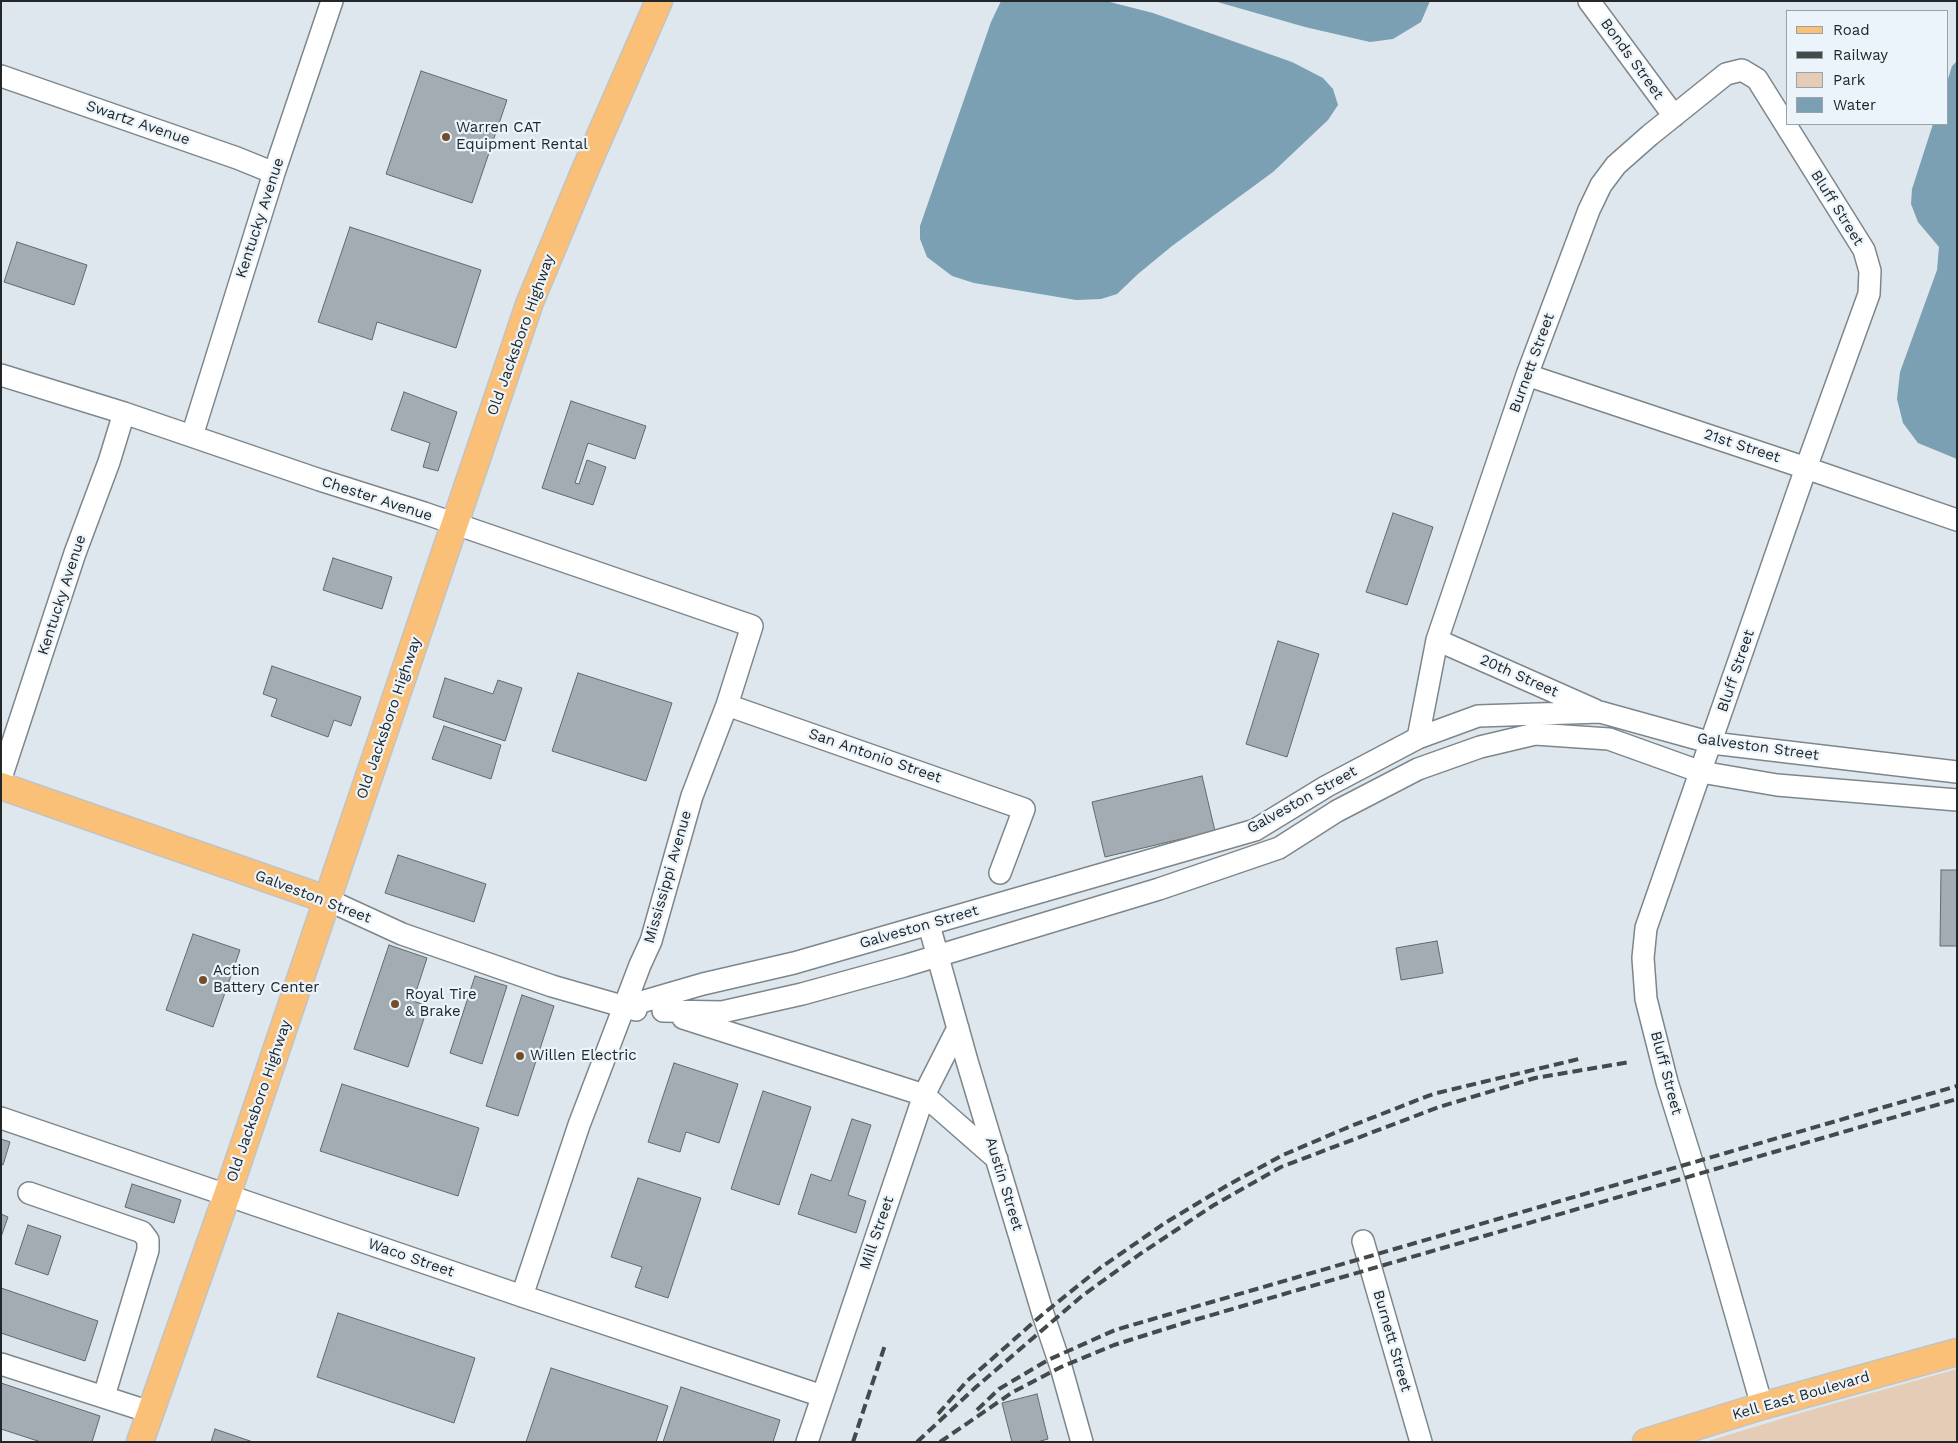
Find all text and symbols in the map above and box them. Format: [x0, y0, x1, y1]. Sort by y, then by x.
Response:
legend [1786, 10, 1948, 125]
street label: Bonds Street [1597, 15, 1667, 103]
text: Road [1833, 21, 1870, 39]
text: Railway [1833, 46, 1888, 64]
text: Park [1833, 71, 1865, 89]
text: Water [1833, 96, 1876, 114]
street label: Swartz Avenue [84, 97, 192, 149]
place label: Warren CAT Equipment Rental [456, 119, 588, 154]
marker: Warren CAT Equipment Rental [440, 131, 452, 143]
street label: Kentucky Avenue [232, 156, 288, 280]
street label: Bluff Street [1807, 167, 1867, 249]
street label: Old Jacksboro Highway [483, 252, 559, 418]
street label: Burnett Street [1506, 311, 1558, 415]
street label: 21st Street [1702, 425, 1782, 467]
street label: Chester Avenue [319, 473, 435, 525]
street label: Kentucky Avenue [34, 533, 90, 657]
street label: Bluff Street [1714, 628, 1758, 714]
street label: Old Jacksboro Highway [353, 635, 425, 801]
street label: 20th Street [1477, 651, 1561, 701]
street label: San Antonio Street [806, 725, 944, 787]
street label: Galveston Street [1696, 730, 1820, 764]
street label: Galveston Street [1244, 762, 1360, 838]
street label: Mississippi Avenue [640, 808, 696, 946]
street label: Galveston Street [252, 867, 374, 927]
street label: Galveston Street [857, 901, 981, 953]
place label: Action Battery Center [213, 962, 319, 997]
marker: Action Battery Center [197, 974, 209, 986]
place label: Royal Tire & Brake [405, 986, 477, 1021]
marker: Royal Tire & Brake [389, 998, 401, 1010]
street label: Old Jacksboro Highway [223, 1018, 295, 1184]
street label: Bluff Street [1646, 1029, 1686, 1117]
place label: Willen Electric [530, 1047, 637, 1065]
marker: Willen Electric [514, 1050, 526, 1062]
street label: Austin Street [981, 1135, 1027, 1233]
street label: Mill Street [856, 1194, 898, 1272]
street label: Waco Street [366, 1235, 456, 1281]
street label: Burnett Street [1369, 1288, 1415, 1394]
street label: Kell East Boulevard [1730, 1368, 1872, 1424]

